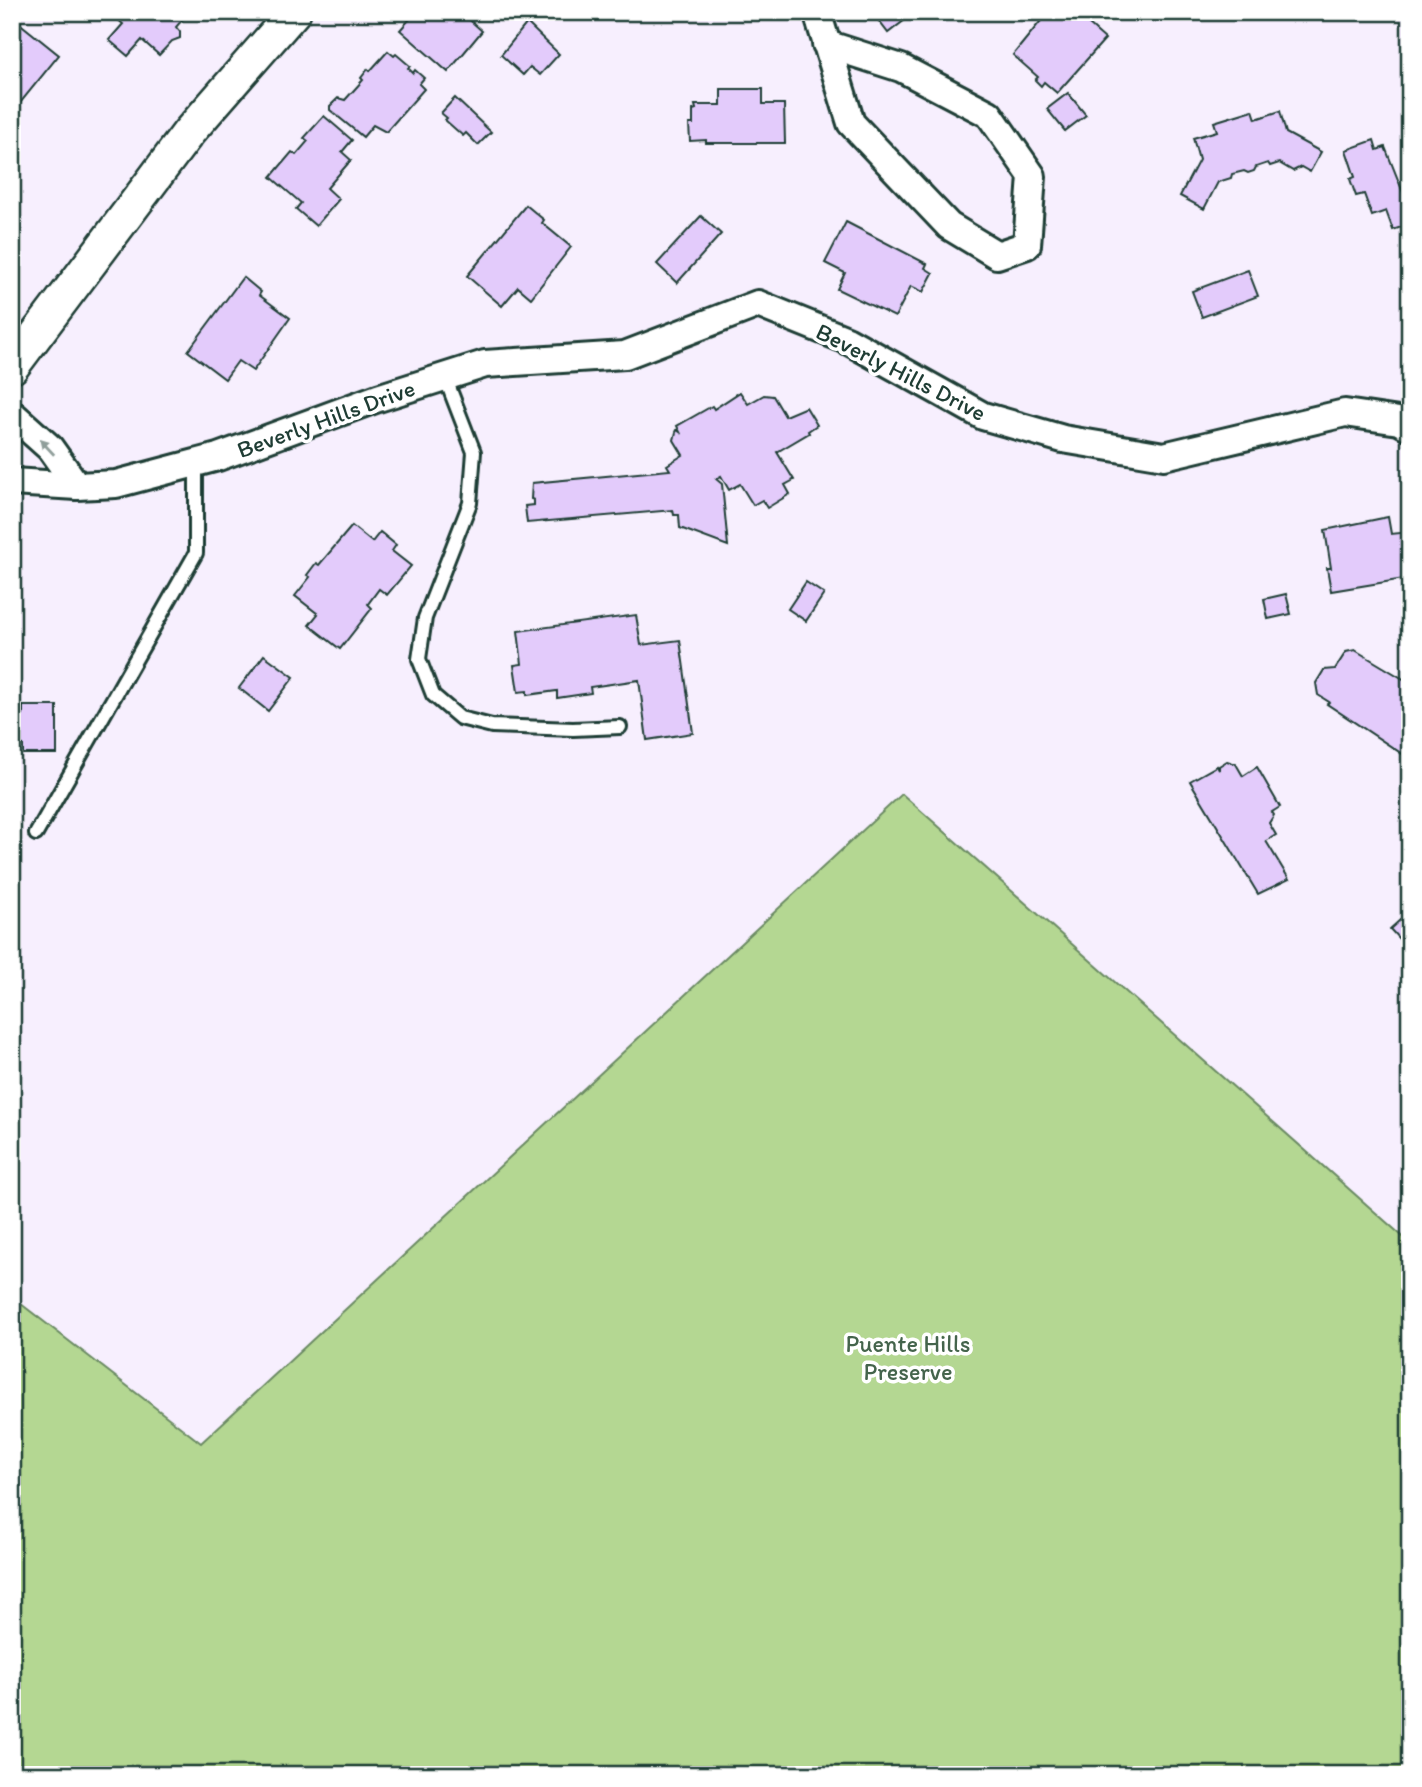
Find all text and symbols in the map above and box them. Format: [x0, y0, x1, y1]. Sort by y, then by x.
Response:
street label: Beverly Hills Drive [811, 316, 991, 427]
street label: Beverly Hills Drive [233, 373, 419, 464]
one-way arrow [39, 439, 56, 456]
park label: Puente Hills Preserve [846, 1329, 970, 1386]

